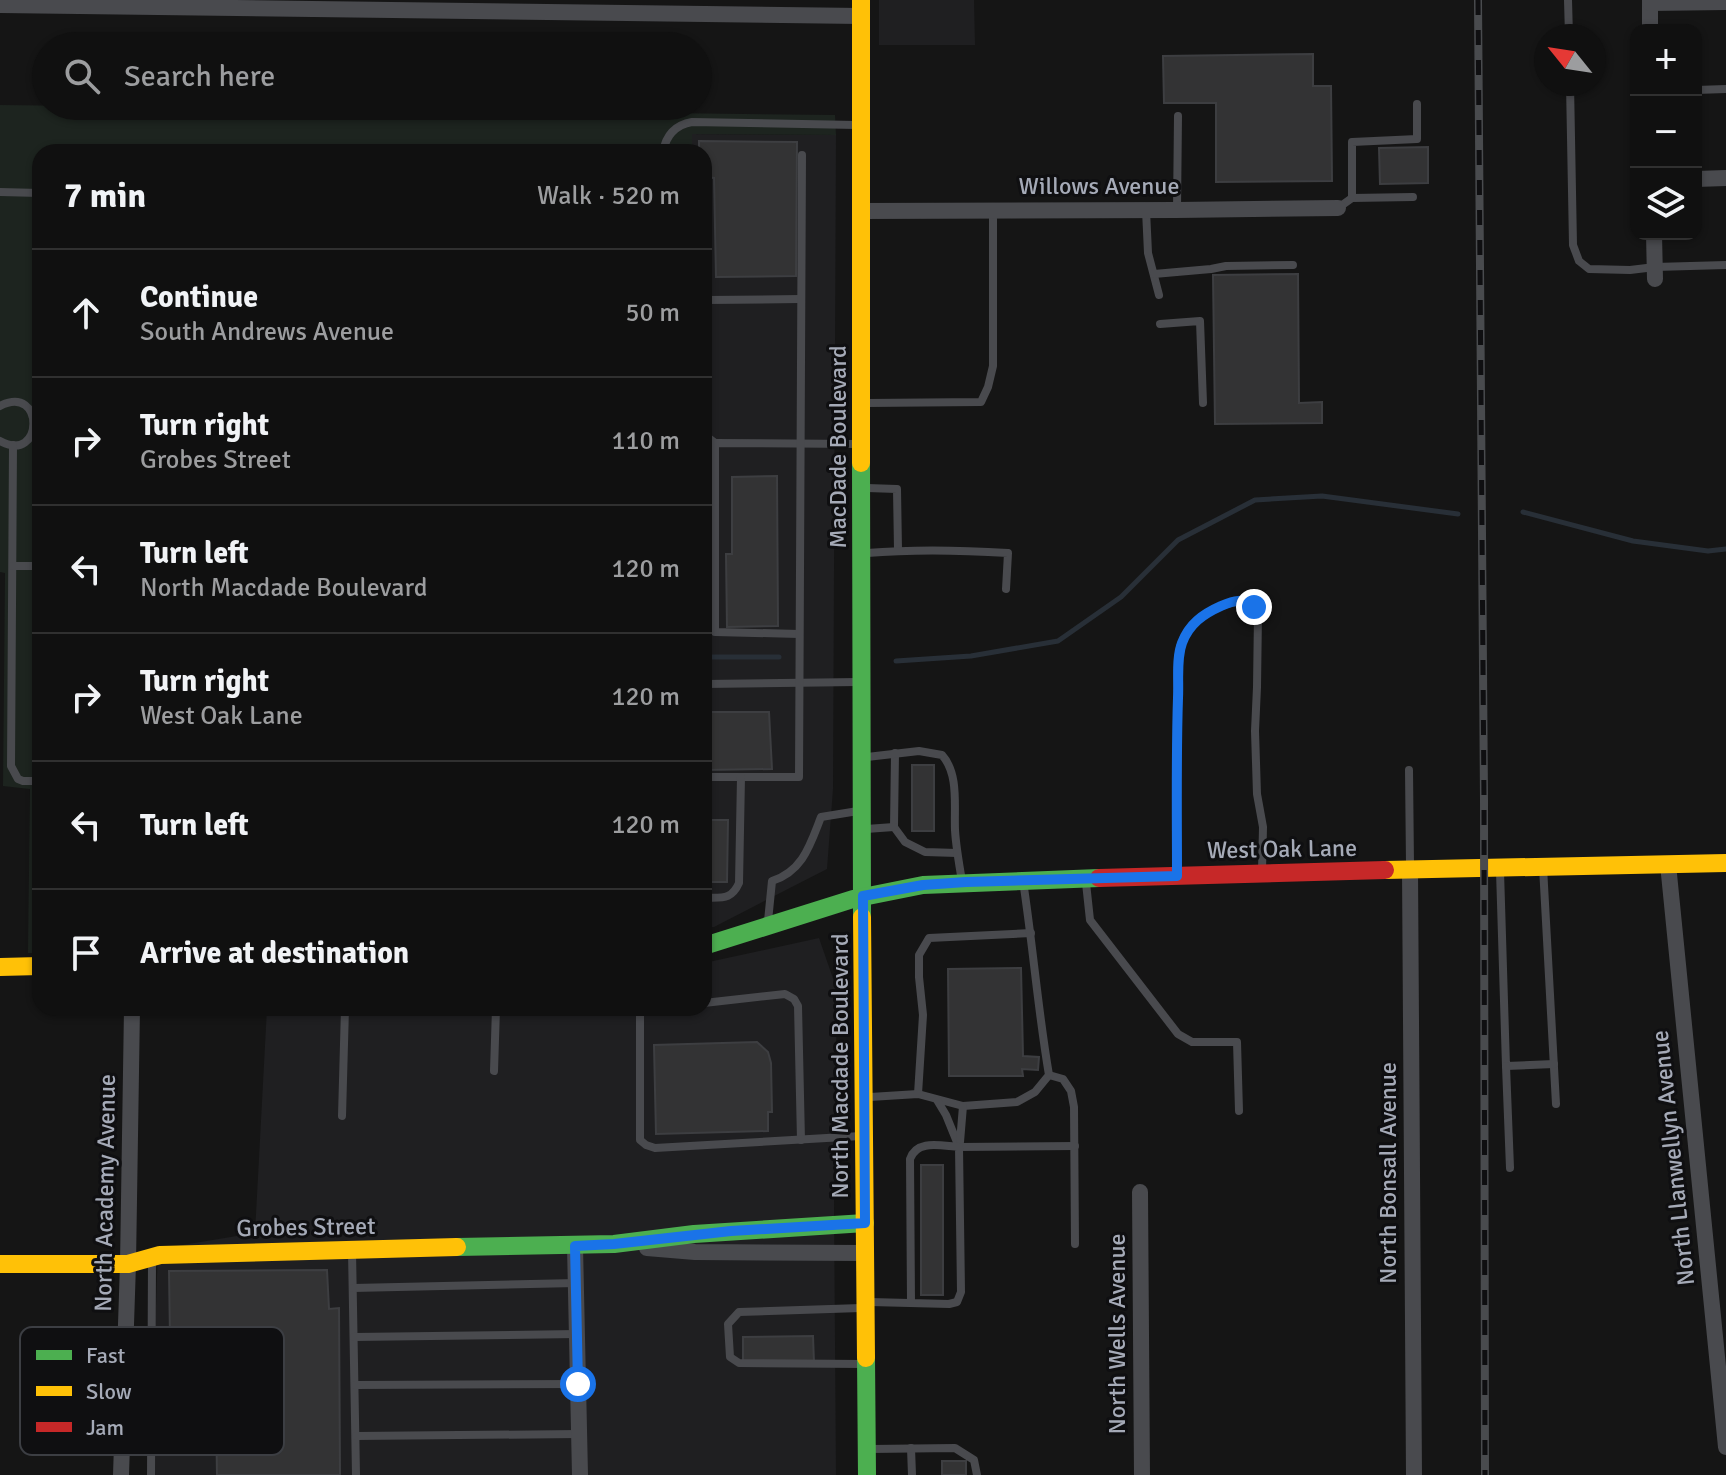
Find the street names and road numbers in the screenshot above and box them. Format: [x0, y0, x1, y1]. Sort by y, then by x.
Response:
street label: Willows Avenue [1019, 171, 1179, 201]
street label: MacDade Boulevard [823, 345, 853, 549]
street label: West Oak Lane [1207, 833, 1357, 865]
street label: North Macdade Boulevard [825, 933, 855, 1199]
street label: North Llanwellyn Avenue [1645, 1029, 1701, 1287]
street label: North Bonsall Avenue [1373, 1062, 1403, 1284]
street label: North Academy Avenue [88, 1074, 122, 1312]
street label: Grobes Street [236, 1211, 376, 1243]
street label: North Wells Avenue [1102, 1233, 1132, 1435]

